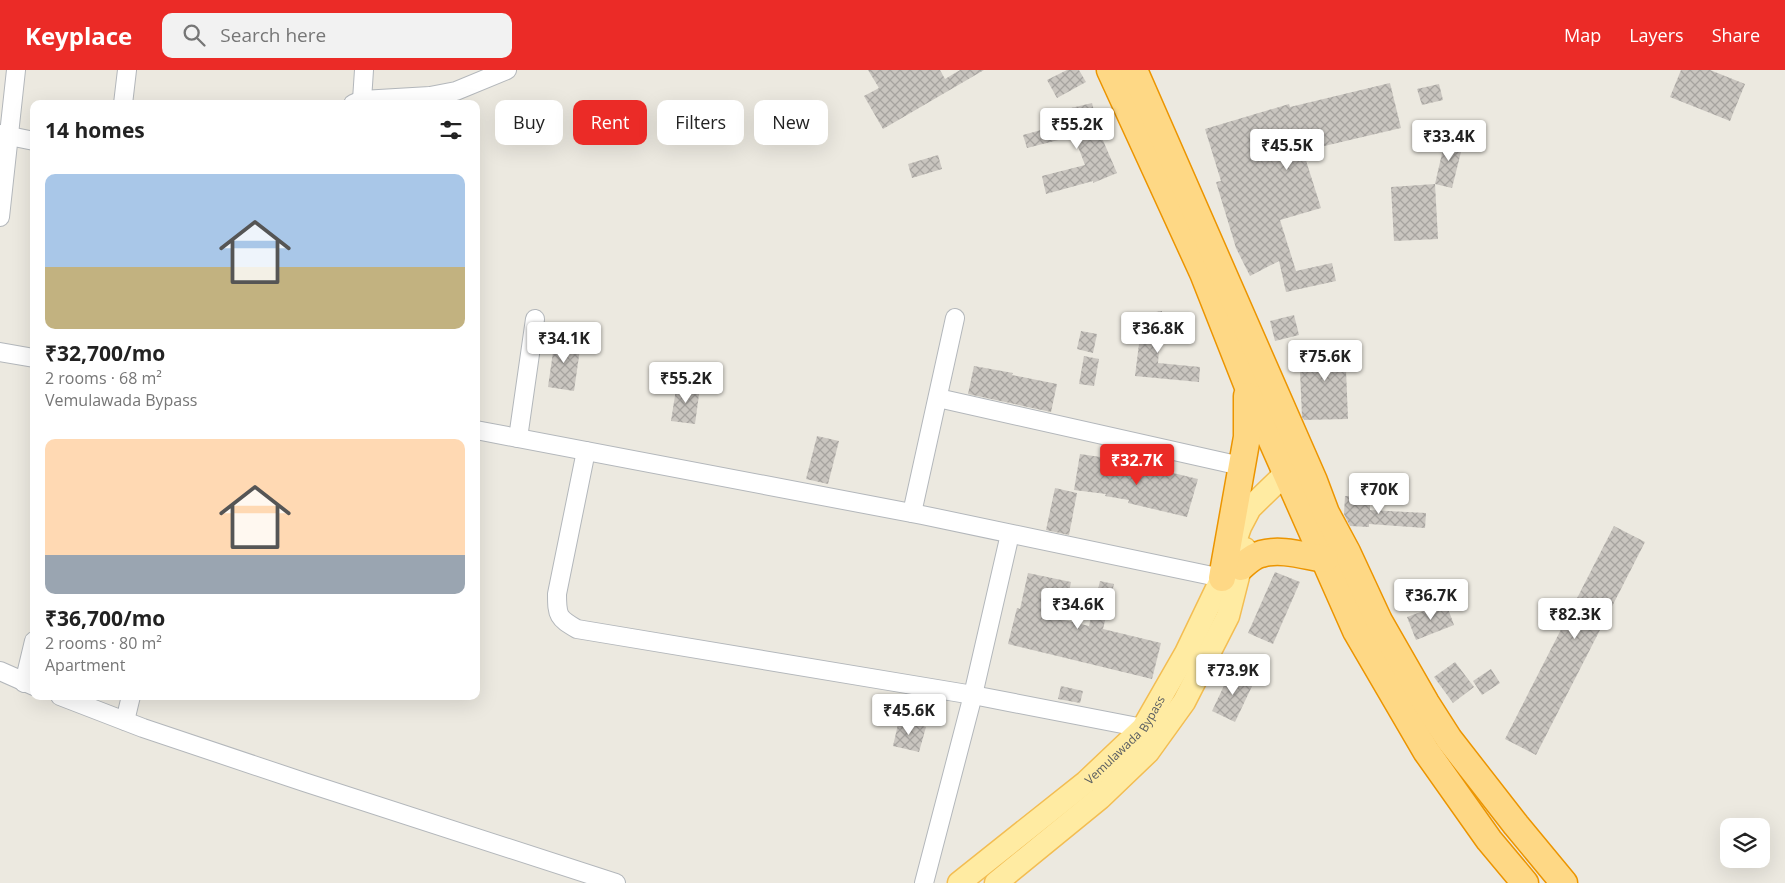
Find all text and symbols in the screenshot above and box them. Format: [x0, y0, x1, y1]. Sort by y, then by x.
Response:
search box [162, 13, 512, 58]
text: Keyplace [25, 19, 132, 52]
icon: search [180, 21, 208, 49]
text: Search here [220, 22, 326, 48]
text: Map [1564, 23, 1601, 47]
text: Layers [1629, 23, 1684, 47]
text: Share [1712, 23, 1760, 47]
chip: Buy [495, 100, 563, 145]
chip: Rent [573, 100, 647, 145]
chip: Filters [657, 100, 744, 145]
chip: New [754, 100, 828, 145]
pin: ₹55.2K [1036, 108, 1118, 150]
text: ₹55.2K [1051, 113, 1103, 135]
text: 14 homes [45, 116, 145, 144]
icon: filters [437, 116, 465, 144]
pin: ₹33.4K [1408, 119, 1490, 162]
text: ₹33.4K [1423, 125, 1475, 147]
pin: ₹45.5K [1246, 128, 1328, 171]
text: ₹45.5K [1261, 134, 1313, 156]
icon: home [210, 207, 300, 297]
pin: ₹36.8K [1117, 312, 1199, 354]
text: ₹36.8K [1132, 317, 1184, 339]
pin: ₹34.1K [523, 322, 605, 364]
text: ₹34.1K [538, 327, 590, 349]
text: ₹32,700/mo [45, 339, 165, 367]
pin: ₹75.6K [1284, 340, 1366, 382]
text: ₹75.6K [1299, 345, 1351, 367]
pin: ₹55.2K [645, 362, 727, 404]
text: 2 rooms · 68 m² [45, 367, 162, 389]
text: ₹55.2K [660, 367, 712, 389]
text: Vemulawada Bypass [45, 389, 197, 411]
pin: ₹32.7K [1096, 444, 1178, 486]
text: ₹32.7K [1111, 449, 1163, 471]
icon: home [210, 472, 300, 562]
pin: ₹70K [1349, 472, 1409, 515]
text: ₹70K [1360, 478, 1398, 500]
pin: ₹36.7K [1390, 578, 1472, 621]
text: ₹36.7K [1405, 584, 1457, 606]
pin: ₹34.6K [1037, 588, 1119, 630]
text: ₹34.6K [1052, 593, 1104, 615]
pin: ₹82.3K [1534, 598, 1616, 640]
text: ₹82.3K [1549, 603, 1601, 625]
text: ₹36,700/mo [45, 604, 165, 632]
text: 2 rooms · 80 m² [45, 632, 162, 654]
text: Apartment [45, 654, 125, 676]
pin: ₹73.9K [1192, 654, 1274, 696]
text: ₹73.9K [1207, 659, 1259, 681]
street label: Vemulawada Bypass [1081, 692, 1169, 788]
pin: ₹45.6K [868, 694, 950, 736]
text: ₹45.6K [883, 699, 935, 721]
map controls [1720, 818, 1770, 868]
button: layers [1720, 818, 1770, 868]

